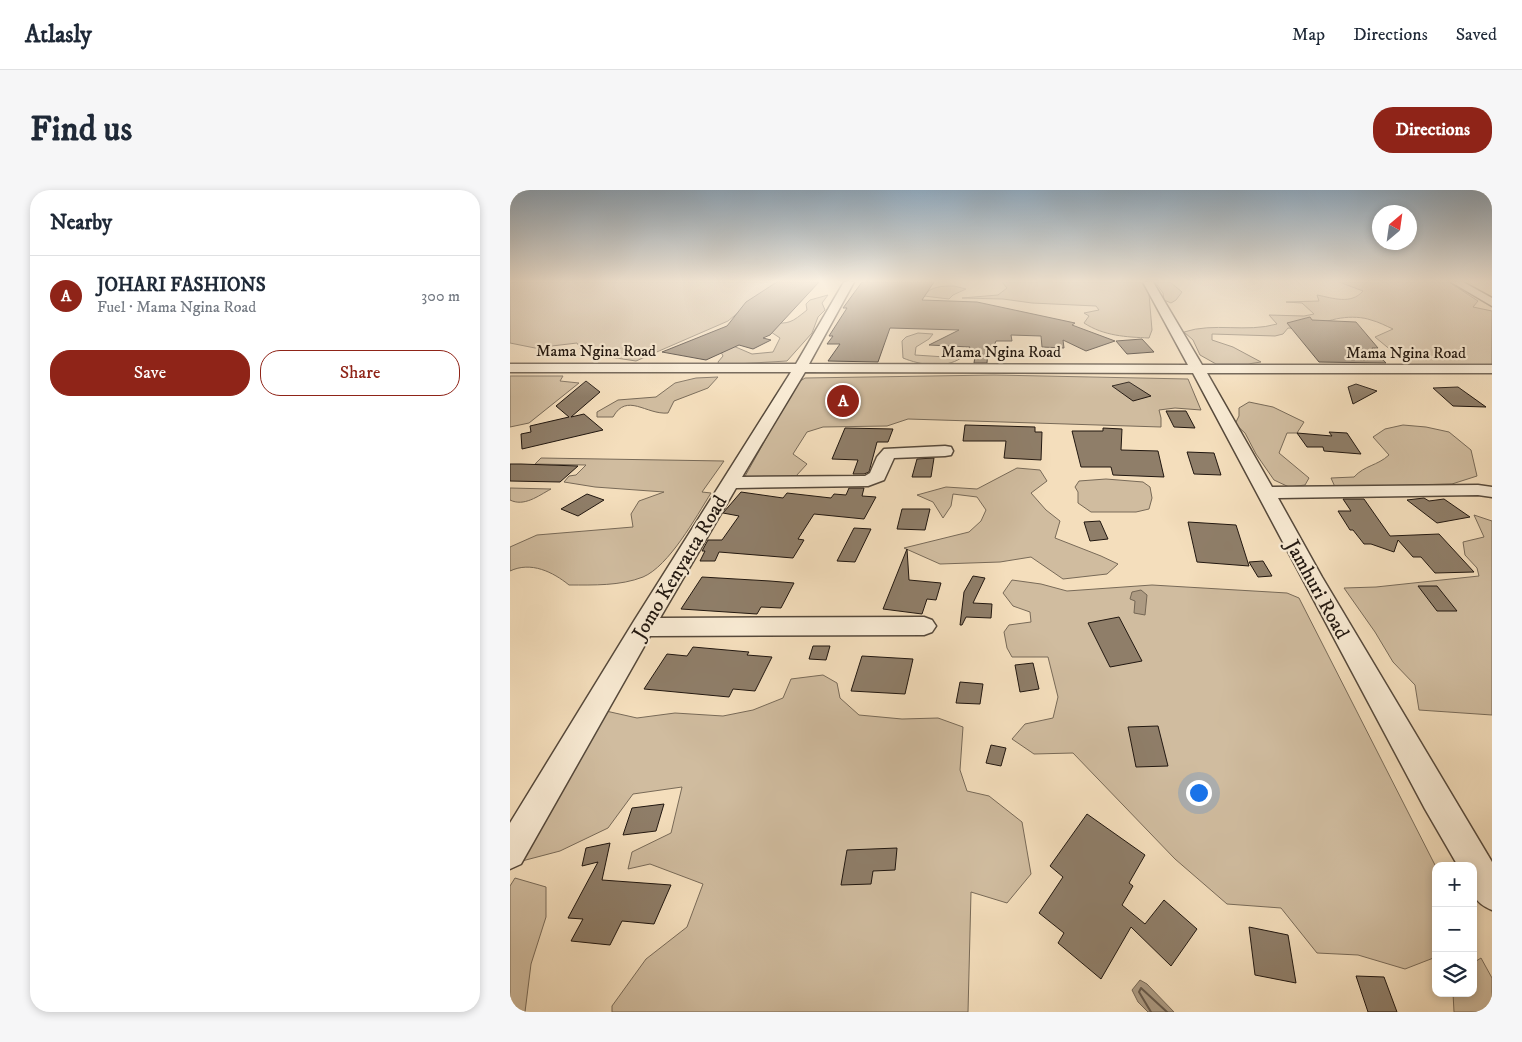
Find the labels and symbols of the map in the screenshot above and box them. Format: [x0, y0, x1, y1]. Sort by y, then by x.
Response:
north arrow [1372, 205, 1417, 250]
street label: Mama Ngina Road [536, 341, 656, 361]
street label: Mama Ngina Road [941, 342, 1061, 362]
street label: Mama Ngina Road [1346, 343, 1466, 363]
pin: A [827, 382, 859, 420]
street label: Jomo Kenyatta Road [626, 491, 733, 646]
street label: Jamhuri Road [1278, 534, 1354, 644]
your location [1186, 780, 1212, 806]

